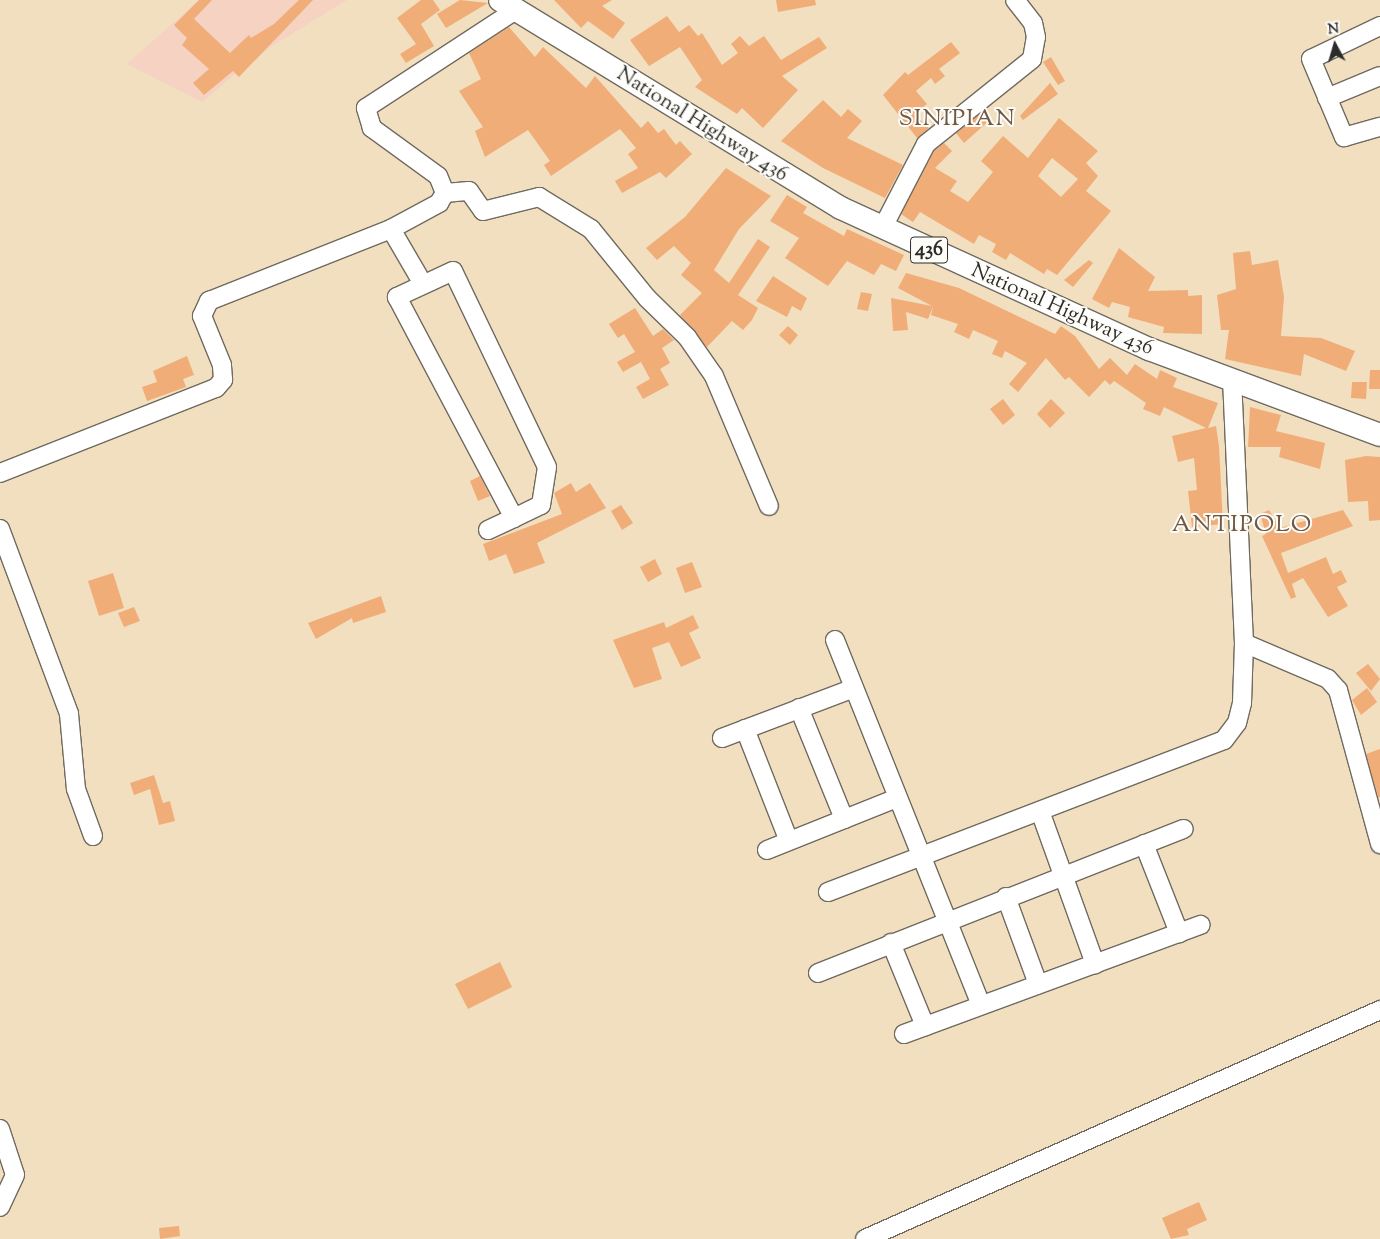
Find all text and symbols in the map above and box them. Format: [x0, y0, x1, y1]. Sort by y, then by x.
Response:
north arrow [1310, 20, 1360, 70]
text: N [1327, 20, 1340, 41]
street label: National Highway 436 [612, 62, 792, 188]
district label: SINIPIAN [897, 106, 1017, 134]
road number: 436 [909, 232, 949, 268]
street label: National Highway 436 [967, 258, 1157, 362]
district label: ANTIPOLO [1171, 512, 1313, 540]

